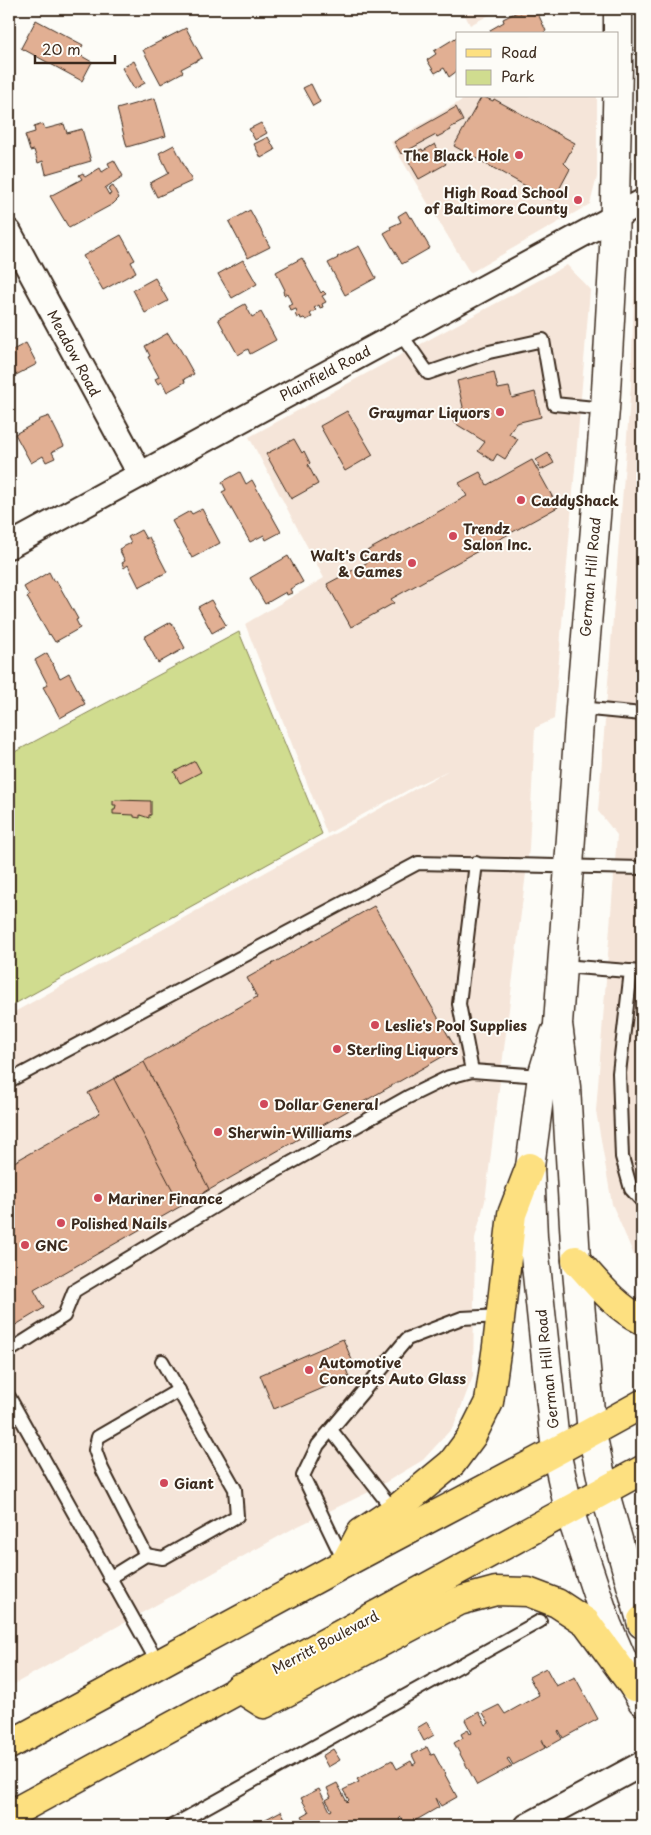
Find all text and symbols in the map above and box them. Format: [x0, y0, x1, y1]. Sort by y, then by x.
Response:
scale bar [35, 32, 115, 64]
legend [456, 32, 618, 98]
text: 20 m [42, 37, 81, 60]
text: Road [501, 40, 537, 63]
text: Park [501, 64, 535, 87]
place label: The Black Hole [403, 145, 509, 166]
marker: The Black Hole [513, 149, 525, 161]
place label: High Road School of Baltimore County [424, 182, 568, 219]
marker: High Road School of Baltimore County [572, 194, 584, 206]
street label: Meadow Road [42, 306, 106, 400]
street label: Plainfield Road [276, 340, 374, 406]
place label: Graymar Liquors [368, 402, 490, 423]
marker: Graymar Liquors [494, 406, 506, 418]
place label: CaddyShack [531, 490, 619, 511]
marker: CaddyShack [515, 494, 527, 506]
street label: German Hill Road [574, 516, 606, 638]
place label: Trendz Salon Inc. [463, 518, 532, 555]
marker: Trendz Salon Inc. [447, 530, 459, 542]
place label: Walt's Cards & Games [310, 545, 402, 582]
marker: Walt's Cards & Games [406, 557, 418, 569]
place label: Leslie's Pool Supplies [385, 1015, 527, 1036]
marker: Leslie's Pool Supplies [369, 1019, 381, 1031]
place label: Sterling Liquors [347, 1039, 459, 1060]
marker: Sterling Liquors [331, 1043, 343, 1055]
place label: Dollar General [274, 1094, 378, 1115]
marker: Dollar General [258, 1098, 270, 1110]
place label: Sherwin-Williams [228, 1122, 352, 1143]
marker: Sherwin-Williams [212, 1126, 224, 1138]
place label: Mariner Finance [108, 1188, 223, 1209]
marker: Mariner Finance [92, 1192, 104, 1204]
place label: Polished Nails [71, 1213, 167, 1234]
marker: Polished Nails [55, 1217, 67, 1229]
place label: GNC [35, 1235, 68, 1256]
marker: GNC [19, 1239, 31, 1251]
street label: German Hill Road [530, 1308, 564, 1430]
place label: Automotive Concepts Auto Glass [319, 1352, 466, 1389]
marker: Automotive Concepts Auto Glass [303, 1364, 315, 1376]
place label: Giant [174, 1473, 214, 1494]
marker: Giant [158, 1477, 170, 1489]
street label: Merritt Boulevard [268, 1605, 382, 1679]

